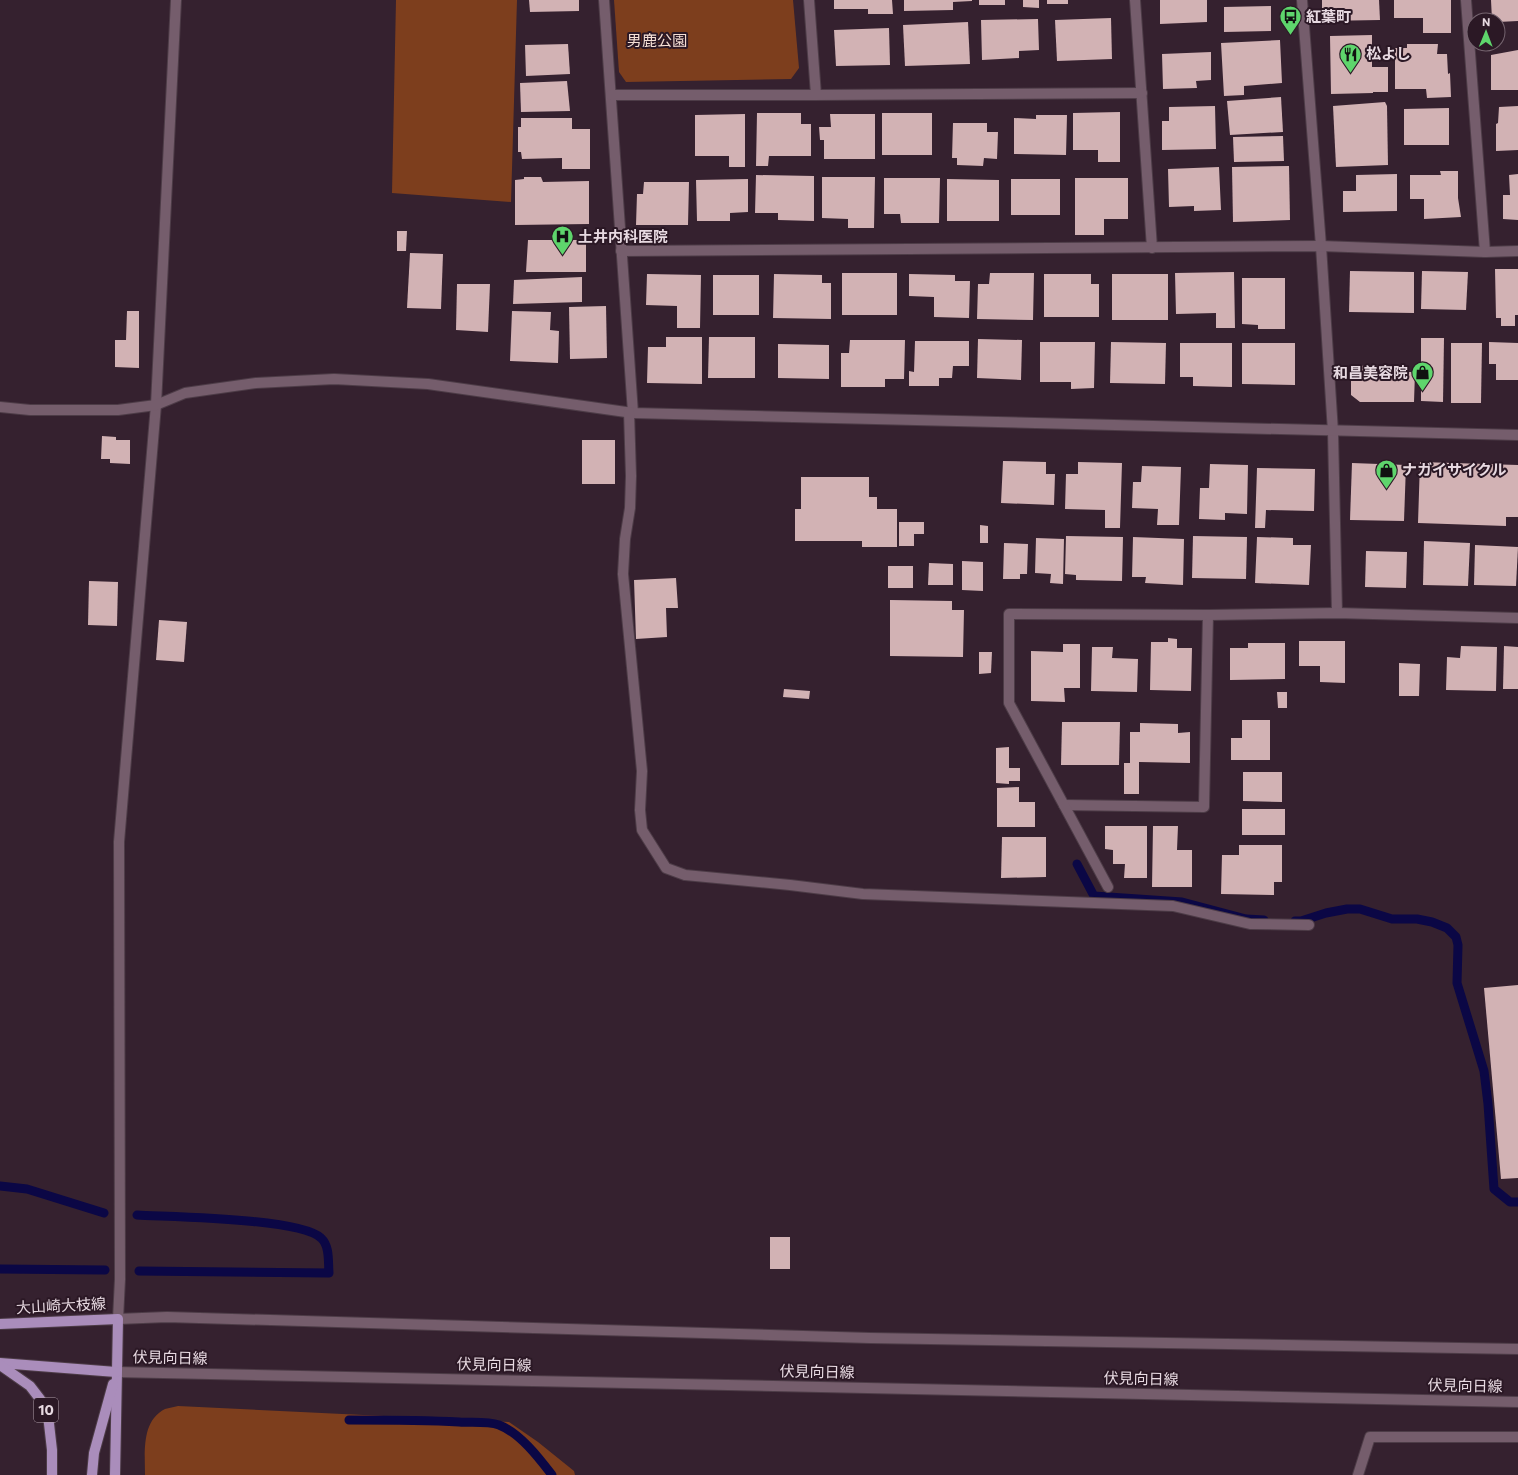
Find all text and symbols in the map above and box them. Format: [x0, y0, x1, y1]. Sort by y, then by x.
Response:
bus stop icon: 紅葉町 [1277, 4, 1303, 37]
place label: 紅葉町 [1306, 7, 1351, 25]
north arrow [1466, 12, 1506, 52]
text: N [1482, 15, 1490, 28]
park label: 男鹿公園 [627, 31, 687, 49]
restaurant icon: 松よし [1338, 41, 1364, 74]
place label: 松よし [1366, 44, 1411, 62]
hospital icon: 土井内科医院 [550, 224, 576, 257]
place label: 土井内科医院 [578, 227, 668, 245]
shop icon: 和昌美容院 [1410, 360, 1436, 393]
place label: 和昌美容院 [1333, 363, 1408, 381]
shop icon: ナガイサイクル [1373, 457, 1399, 490]
place label: ナガイサイクル [1402, 460, 1506, 478]
street label: 大山崎大枝線 [16, 1294, 106, 1316]
street label: 伏見向日線 [132, 1347, 208, 1367]
street label: 伏見向日線 [456, 1354, 532, 1374]
street label: 伏見向日線 [779, 1361, 855, 1381]
street label: 伏見向日線 [1103, 1368, 1179, 1388]
street label: 伏見向日線 [1427, 1375, 1503, 1395]
road number: 10 [34, 1398, 58, 1422]

